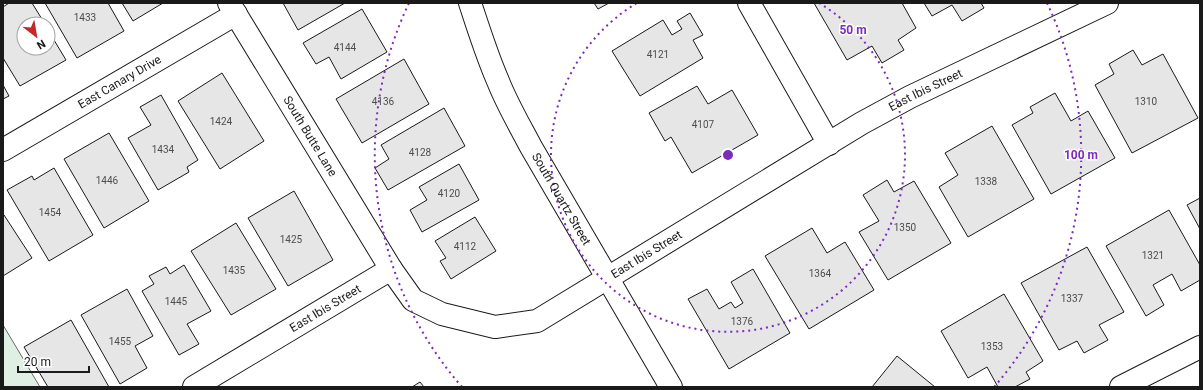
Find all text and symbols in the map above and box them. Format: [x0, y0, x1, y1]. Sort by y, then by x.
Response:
house number: 1433 [74, 12, 96, 23]
north arrow [16, 16, 56, 56]
text: 50 m [839, 23, 867, 37]
text: N [34, 37, 48, 52]
house number: 4144 [334, 42, 357, 53]
house number: 4121 [647, 49, 669, 60]
street label: East Canary Drive [76, 52, 164, 112]
street label: East Ibis Street [886, 66, 965, 114]
street label: South Butte Lane [280, 94, 340, 179]
house number: 4136 [372, 96, 395, 107]
house number: 1310 [1135, 96, 1158, 107]
house number: 1424 [210, 116, 233, 127]
house number: 4107 [692, 119, 715, 130]
house number: 1434 [152, 144, 175, 155]
house number: 4128 [409, 147, 432, 158]
centre of rings [721, 148, 735, 162]
text: 100 m [1064, 148, 1098, 162]
street label: South Quartz Street [529, 150, 594, 248]
house number: 1446 [96, 175, 119, 186]
house number: 1338 [975, 176, 998, 187]
house number: 4120 [438, 188, 461, 199]
house number: 1454 [39, 207, 62, 218]
house number: 1350 [894, 222, 917, 233]
street label: East Ibis Street [608, 227, 684, 281]
house number: 1425 [280, 234, 303, 245]
house number: 4112 [454, 241, 477, 252]
house number: 1321 [1142, 250, 1164, 261]
house number: 1435 [223, 265, 246, 276]
house number: 1364 [809, 268, 832, 279]
street label: East Ibis Street [287, 282, 363, 335]
house number: 1337 [1061, 293, 1084, 304]
house number: 1445 [165, 296, 188, 307]
house number: 1376 [731, 316, 754, 327]
house number: 1455 [109, 336, 132, 347]
house number: 1353 [981, 341, 1003, 352]
scale bar [18, 348, 89, 374]
text: 20 m [24, 355, 51, 369]

